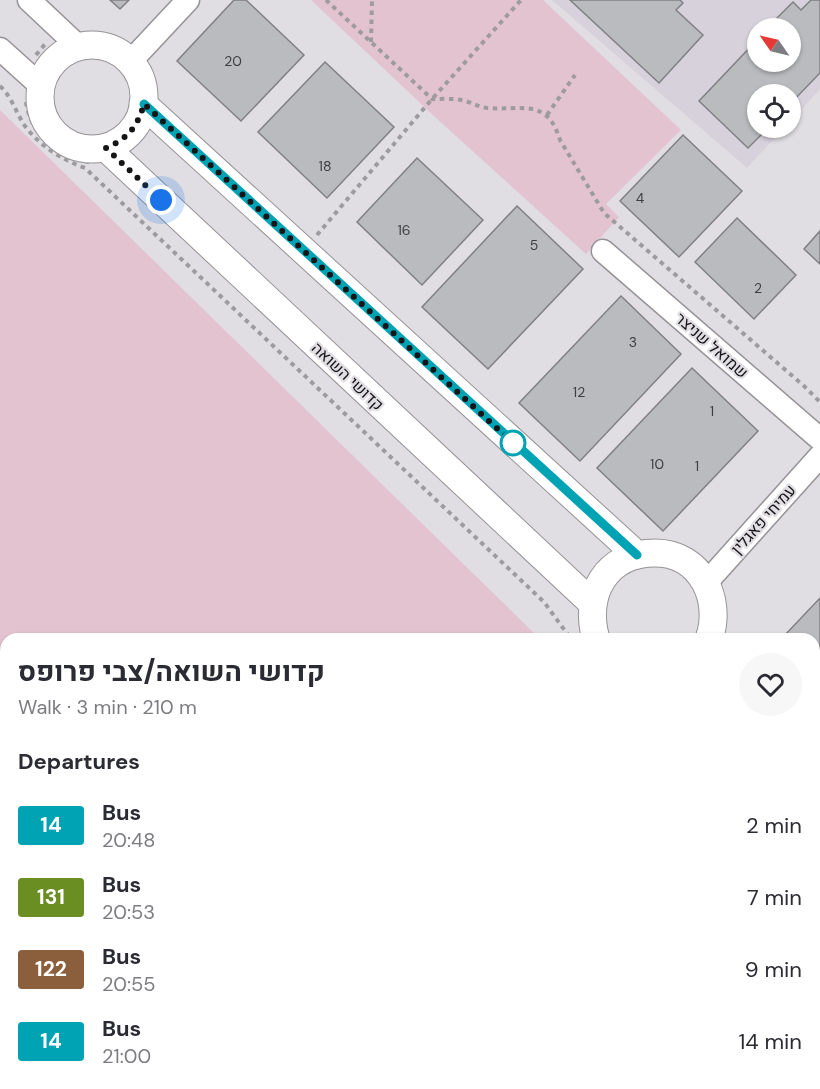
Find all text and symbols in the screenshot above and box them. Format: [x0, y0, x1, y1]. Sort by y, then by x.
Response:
north arrow [747, 18, 801, 72]
map controls [747, 18, 801, 138]
house number: 20 [224, 52, 242, 70]
button: locate [747, 84, 801, 138]
house number: 18 [319, 157, 331, 175]
your location [146, 185, 176, 215]
house number: 4 [636, 189, 645, 207]
house number: 16 [397, 221, 411, 239]
house number: 5 [530, 236, 538, 254]
house number: 2 [754, 279, 762, 297]
street label: שמואל שניצר [671, 308, 753, 383]
house number: 3 [629, 333, 637, 351]
street label: קדושי השואה [307, 338, 388, 415]
house number: 12 [573, 383, 585, 401]
house number: 1 [710, 402, 714, 420]
unlabelled marker [500, 430, 526, 456]
house number: 10 [650, 455, 664, 473]
house number: 1 [695, 457, 699, 475]
street label: עמיחי פאגלין [726, 480, 800, 559]
text: קדושי השואה/צבי פרופס [18, 653, 325, 690]
button: heart [739, 653, 802, 716]
text: Walk · 3 min · 210 m [18, 694, 197, 720]
text: Departures [18, 747, 140, 776]
text: Bus [102, 798, 141, 827]
text: 14 [40, 811, 62, 839]
text: 2 min [746, 811, 802, 840]
text: 20:48 [102, 827, 155, 853]
text: Bus [102, 870, 141, 899]
text: 131 [37, 883, 65, 911]
text: 7 min [747, 883, 802, 912]
text: 20:53 [102, 899, 155, 925]
text: Bus [102, 942, 141, 971]
text: 122 [35, 955, 67, 983]
text: 9 min [745, 955, 802, 984]
text: 20:55 [102, 971, 155, 997]
text: Bus [102, 1014, 141, 1043]
text: 14 [40, 1027, 62, 1055]
text: 14 min [738, 1027, 802, 1056]
text: 21:00 [102, 1043, 151, 1069]

